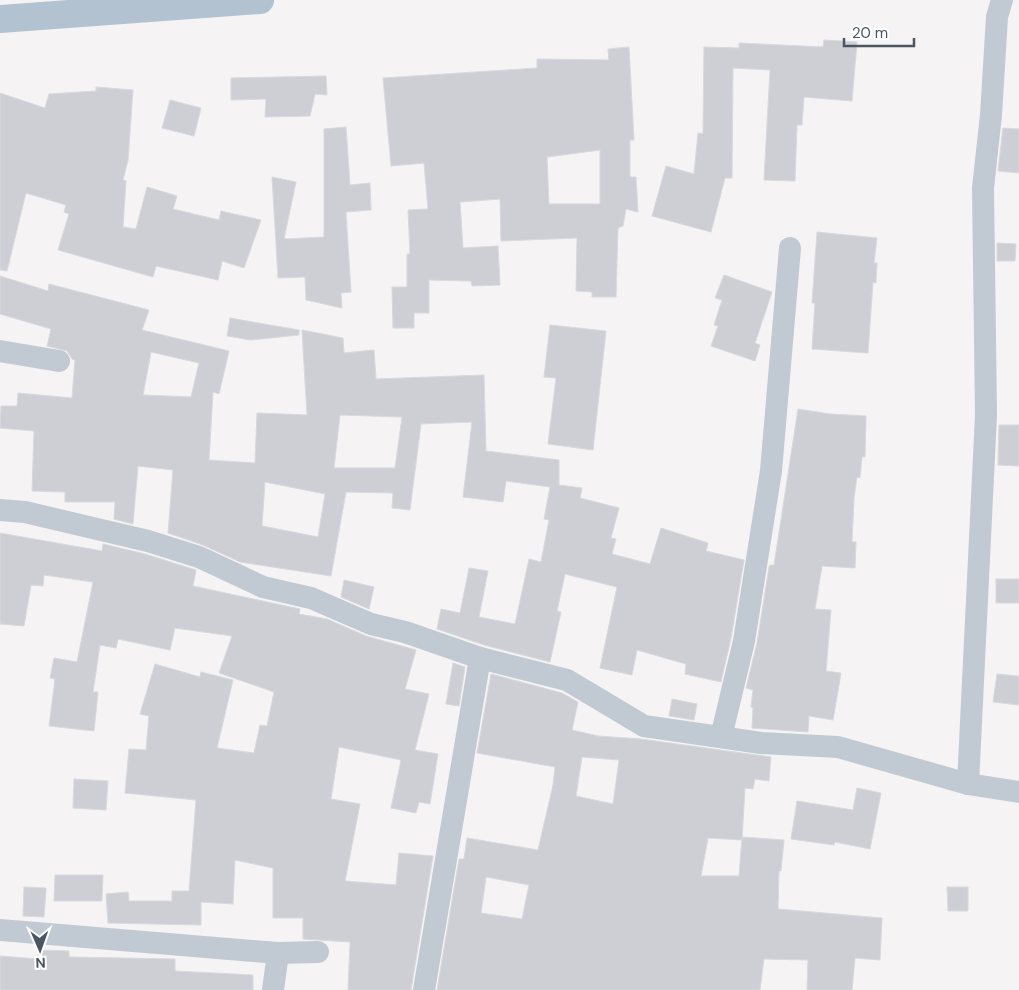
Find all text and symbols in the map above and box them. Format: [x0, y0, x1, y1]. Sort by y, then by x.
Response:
scale bar [844, 15, 914, 47]
text: 20 m [852, 23, 888, 43]
north arrow [15, 925, 65, 975]
text: N [35, 954, 46, 972]

